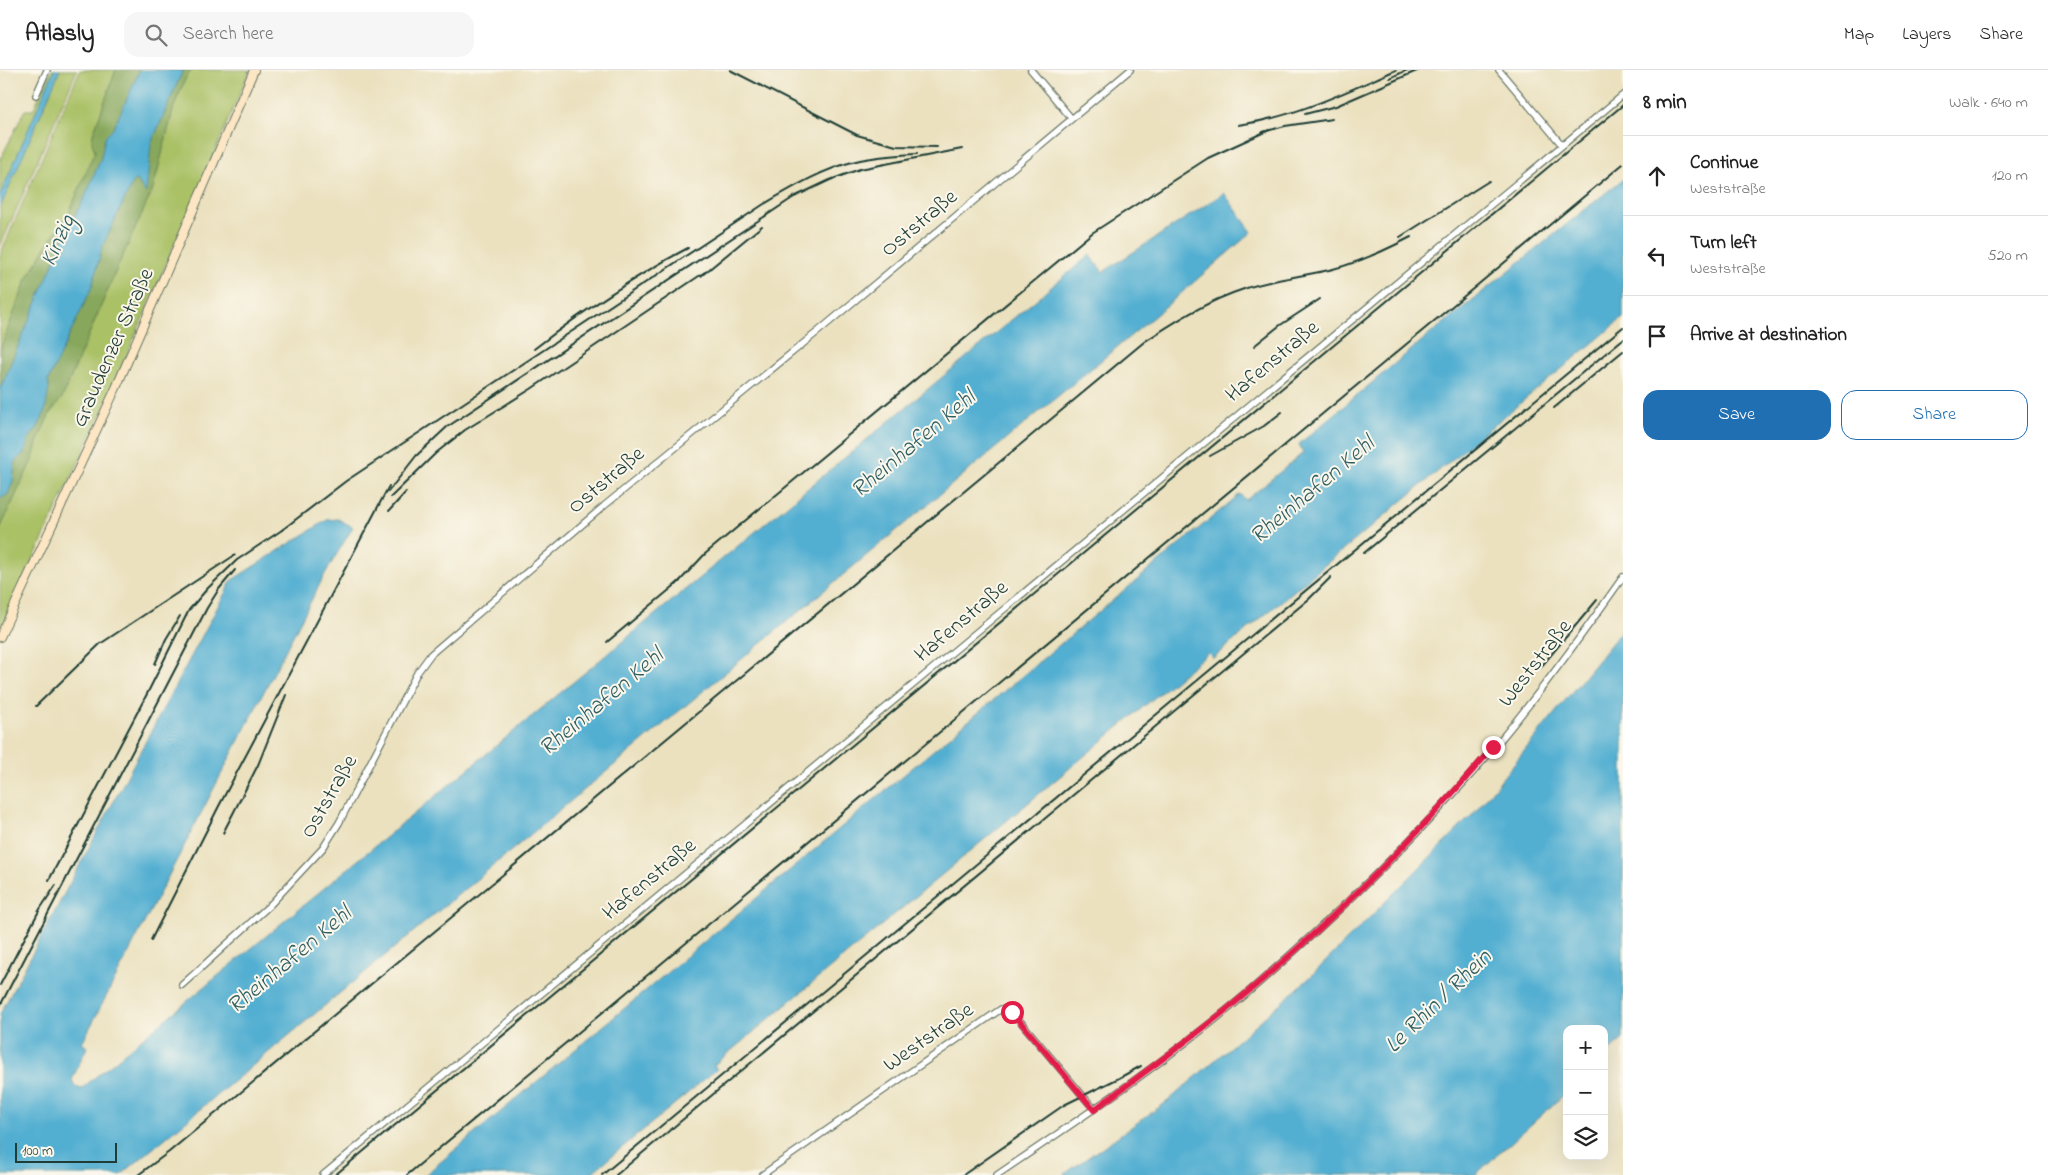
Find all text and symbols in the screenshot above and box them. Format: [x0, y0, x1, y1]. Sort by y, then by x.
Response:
search box [124, 12, 474, 57]
text: Atlasly [25, 17, 94, 52]
icon: search [142, 21, 170, 49]
text: Search here [182, 21, 273, 48]
text: Map [1844, 22, 1874, 48]
text: Layers [1902, 22, 1952, 48]
text: Share [1980, 22, 2023, 48]
text: 8 min [1643, 88, 1687, 118]
text: Walk · 640 m [1949, 91, 2028, 115]
text: Continue [1690, 150, 1758, 177]
icon: ahead [1643, 162, 1671, 190]
text: 120 m [1992, 164, 2028, 188]
text: Weststraße [1690, 177, 1766, 201]
street label: Oststraße [875, 182, 966, 266]
water label: Kinzig [32, 209, 86, 272]
text: Turn left [1690, 230, 1757, 257]
icon: left [1643, 242, 1671, 270]
text: 520 m [1988, 244, 2028, 268]
text: Weststraße [1690, 257, 1766, 281]
street label: Graudenzer Straße [65, 263, 163, 433]
street label: Hafenstraße [1219, 313, 1327, 411]
icon: arrive [1643, 322, 1671, 350]
text: Arrive at destination [1690, 322, 1847, 349]
water label: Rheinhafen Kehl [844, 380, 986, 508]
button: Save [1643, 390, 1831, 440]
button: Share [1841, 390, 2028, 440]
water label: Rheinhafen Kehl [1243, 426, 1385, 554]
street label: Oststraße [562, 439, 653, 523]
street label: Hafenstraße [908, 573, 1016, 671]
street label: Weststraße [1491, 613, 1581, 715]
water label: Rheinhafen Kehl [532, 638, 674, 766]
route end [1482, 736, 1505, 759]
street label: Oststraße [293, 749, 367, 845]
street label: Hafenstraße [596, 831, 704, 929]
water label: Rheinhafen Kehl [220, 896, 362, 1024]
water label: Le Rhin / Rhein [1377, 941, 1501, 1062]
street label: Weststraße [877, 995, 981, 1081]
route start [1001, 1001, 1024, 1024]
map controls [1563, 1025, 1608, 1160]
button: + [1563, 1025, 1608, 1070]
button: − [1563, 1070, 1608, 1115]
button: layers [1563, 1115, 1608, 1160]
scale bar [15, 1140, 118, 1163]
text: 100 m [22, 1141, 53, 1162]

